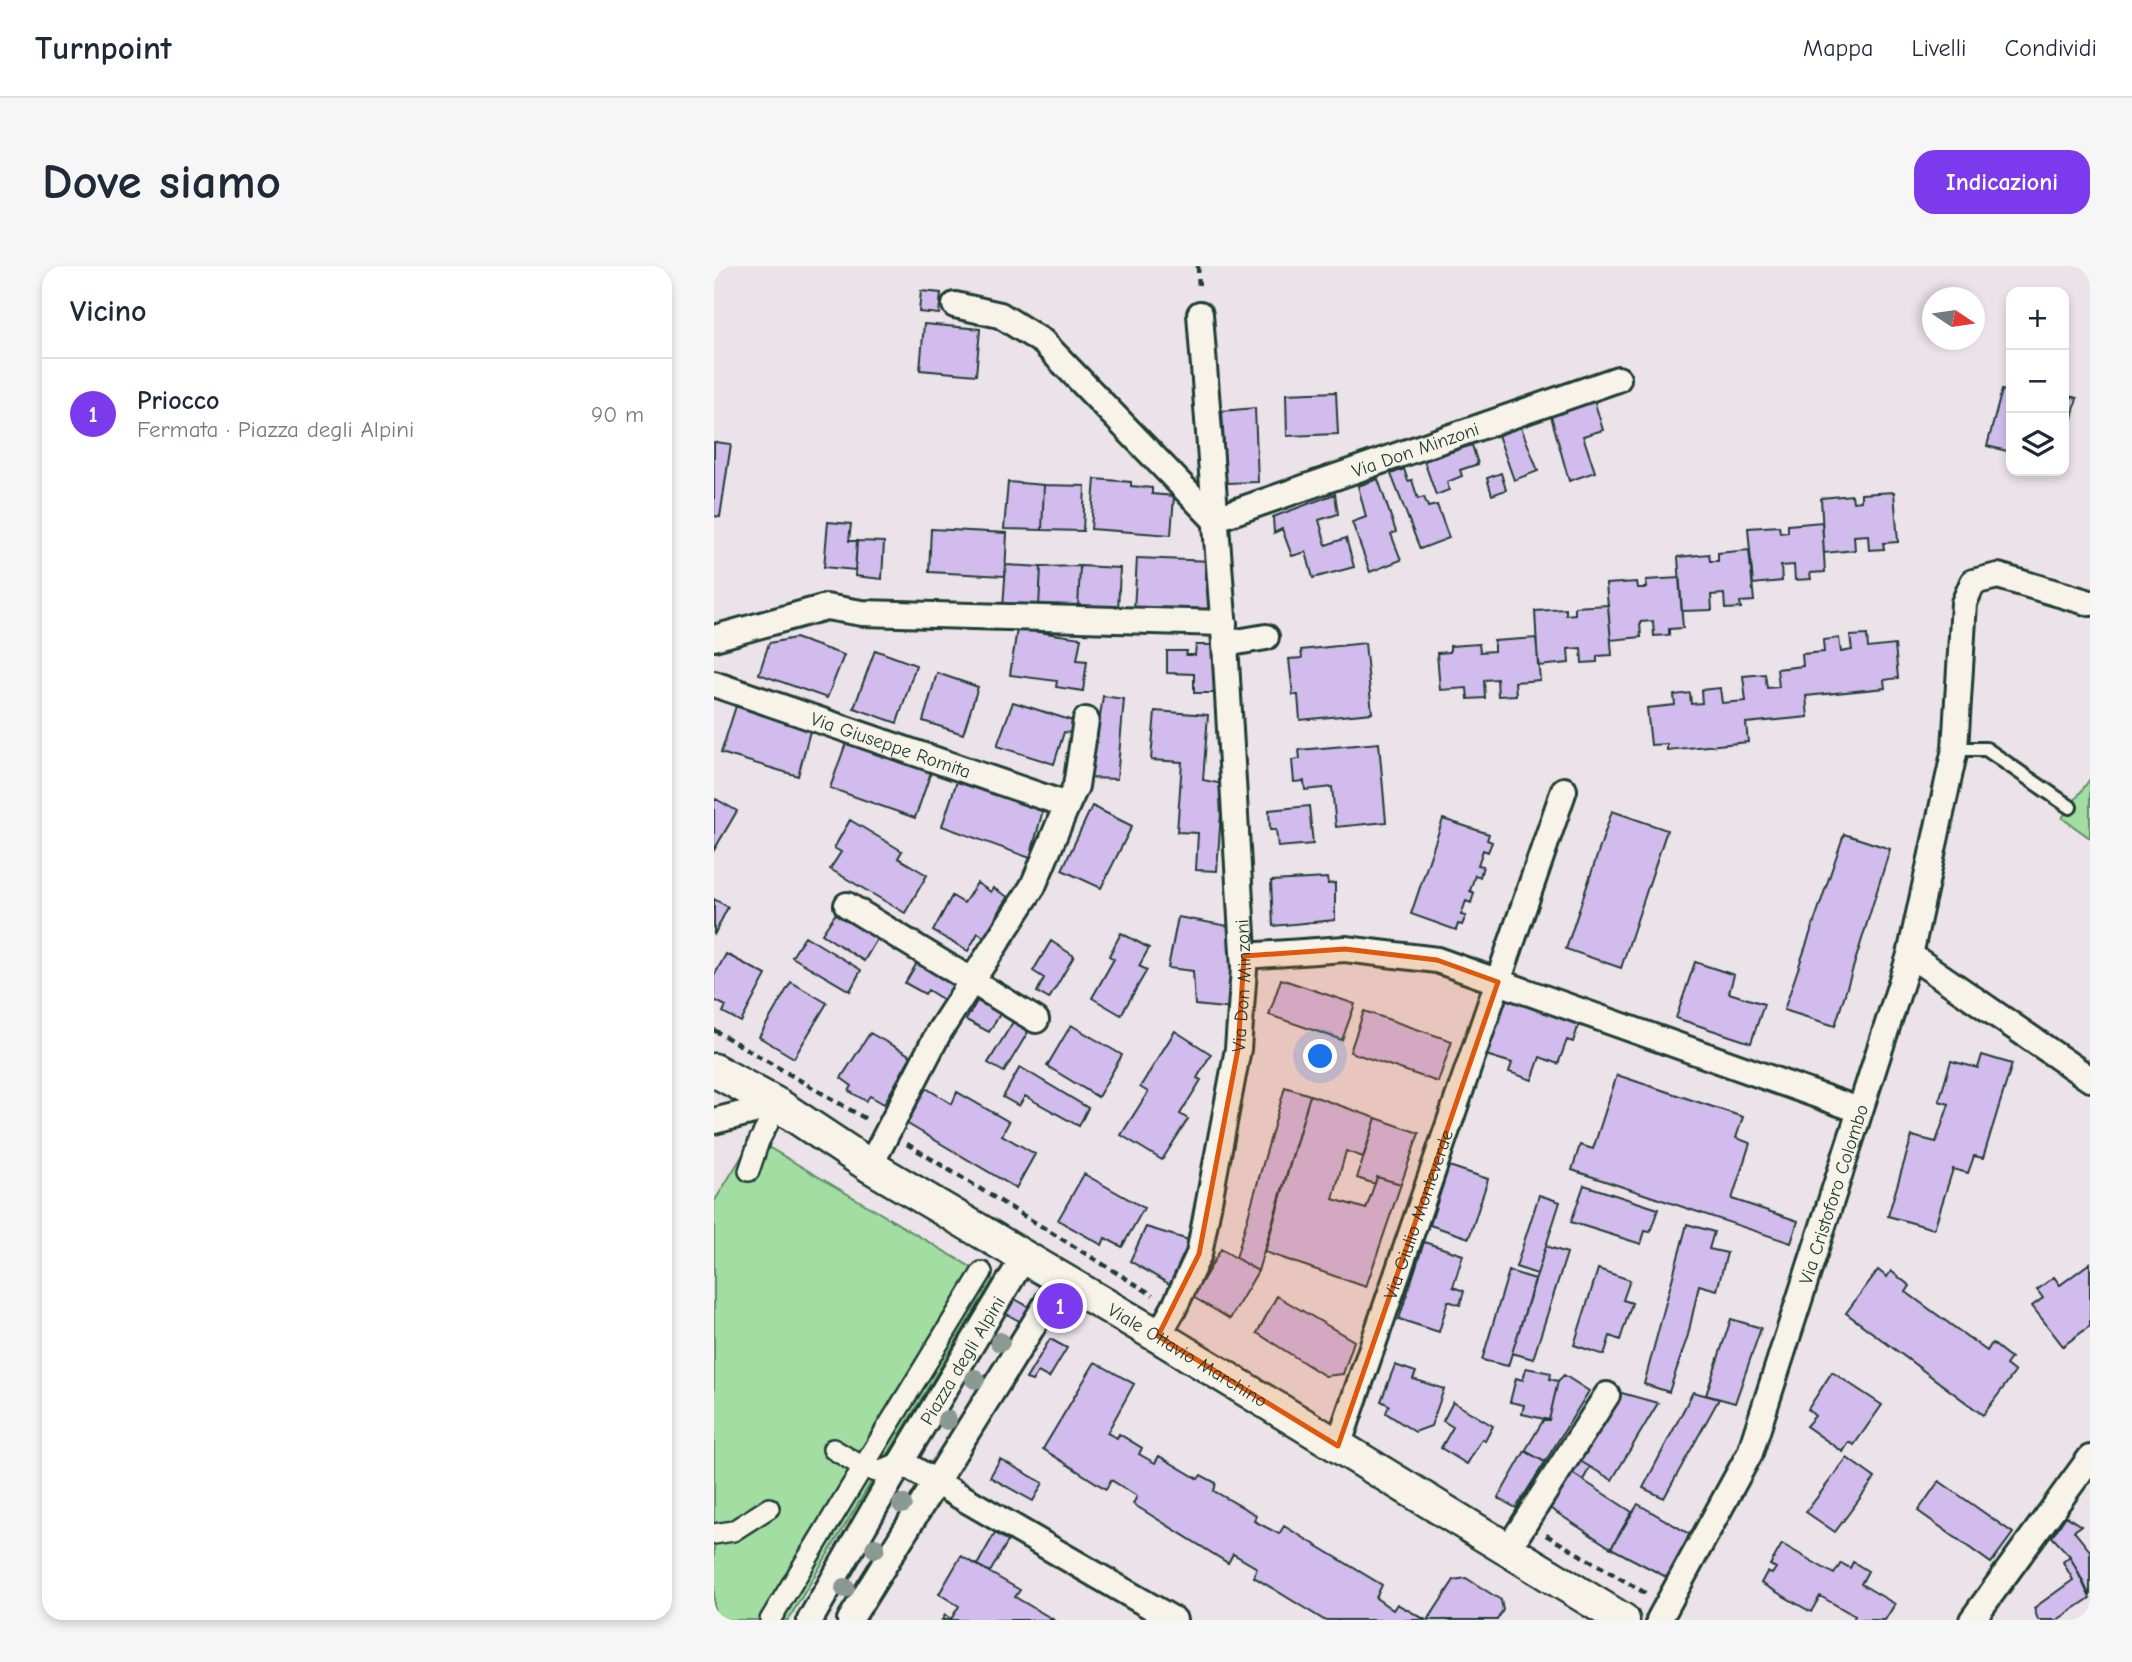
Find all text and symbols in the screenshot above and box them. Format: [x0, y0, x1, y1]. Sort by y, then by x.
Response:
text: Turnpoint [35, 29, 172, 67]
text: Mappa [1803, 34, 1873, 62]
text: Livelli [1911, 34, 1966, 62]
text: Condividi [2004, 34, 2097, 62]
button: Indicazioni [1914, 150, 2090, 214]
text: Dove siamo [42, 154, 281, 210]
north arrow [1922, 287, 1985, 350]
map controls [2006, 287, 2069, 476]
button: + [2006, 287, 2069, 350]
text: Vicino [70, 294, 147, 329]
button: − [2006, 350, 2069, 413]
text: Priocco [137, 386, 220, 416]
text: 1 [88, 401, 98, 428]
text: 90 m [591, 401, 644, 428]
button: layers [2006, 413, 2069, 476]
text: Fermata · Piazza degli Alpini [137, 416, 414, 443]
street label: Via Don Minzoni [1349, 418, 1482, 482]
street label: Via Giuseppe Romita [808, 708, 973, 783]
street label: Via Don Minzoni [1228, 919, 1256, 1053]
your location [1303, 1039, 1337, 1073]
street label: Via Cristoforo Colombo [1795, 1102, 1873, 1287]
street label: Via Giulio Monteverde [1379, 1127, 1458, 1302]
pin: 1 [1037, 1280, 1083, 1332]
street label: Piazza degli Alpini [916, 1292, 1010, 1429]
street label: Viale Ottavio Marchino [1104, 1299, 1271, 1412]

